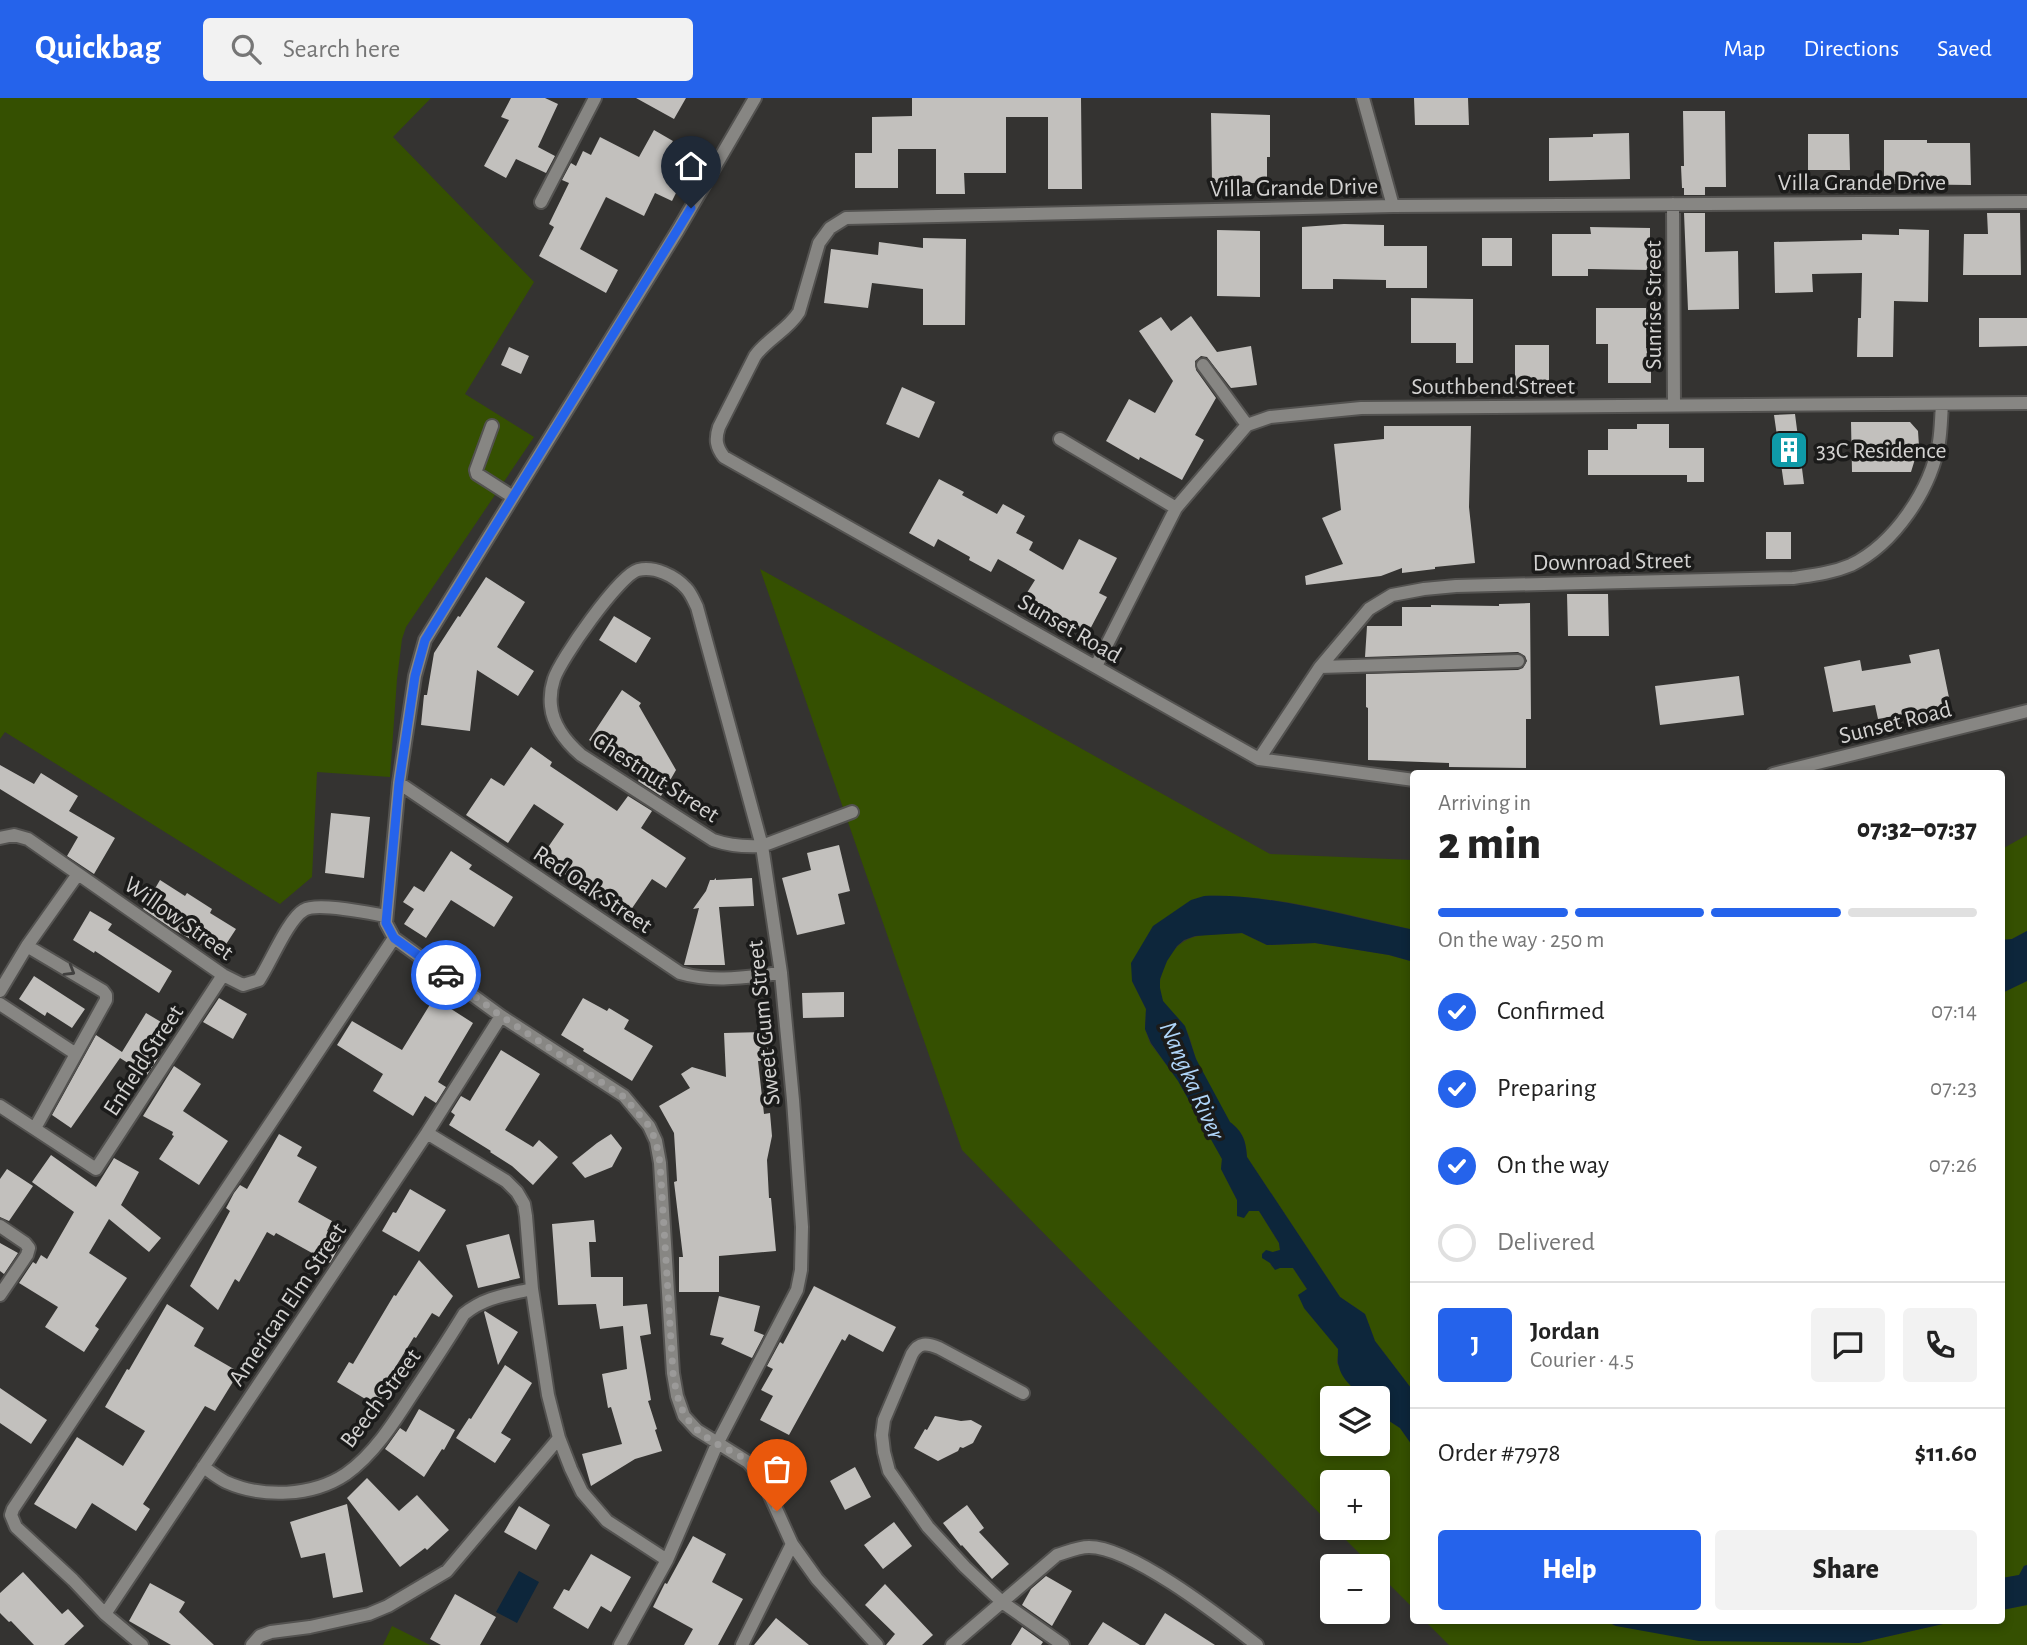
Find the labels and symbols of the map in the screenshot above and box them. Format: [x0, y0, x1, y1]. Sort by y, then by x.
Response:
pin [661, 136, 721, 208]
street label: Villa Grande Drive [1778, 171, 1946, 195]
street label: Villa Grande Drive [1210, 175, 1378, 201]
street label: Sunrise Street [1642, 240, 1666, 370]
street label: Southbend Street [1411, 375, 1575, 399]
building icon: 33C Residence [1768, 429, 1810, 471]
place label: 33C Residence [1816, 439, 1947, 463]
street label: Downroad Street [1532, 549, 1692, 575]
street label: Sunset Road [1014, 590, 1125, 668]
street label: Sunset Road [1837, 697, 1954, 749]
street label: Chestnut Street [588, 728, 723, 828]
street label: Red Oak Street [529, 841, 656, 938]
street label: Willow Street [119, 873, 238, 965]
street label: Sweet Gum Street [743, 939, 785, 1107]
courier [411, 940, 481, 1010]
one-way arrow [62, 963, 75, 976]
street label: Enfield Street [99, 1001, 189, 1120]
water label: Nangka River [1154, 1017, 1230, 1145]
street label: American Elm Street [225, 1218, 351, 1390]
street label: Beech Street [336, 1344, 426, 1453]
pin [747, 1439, 807, 1511]

